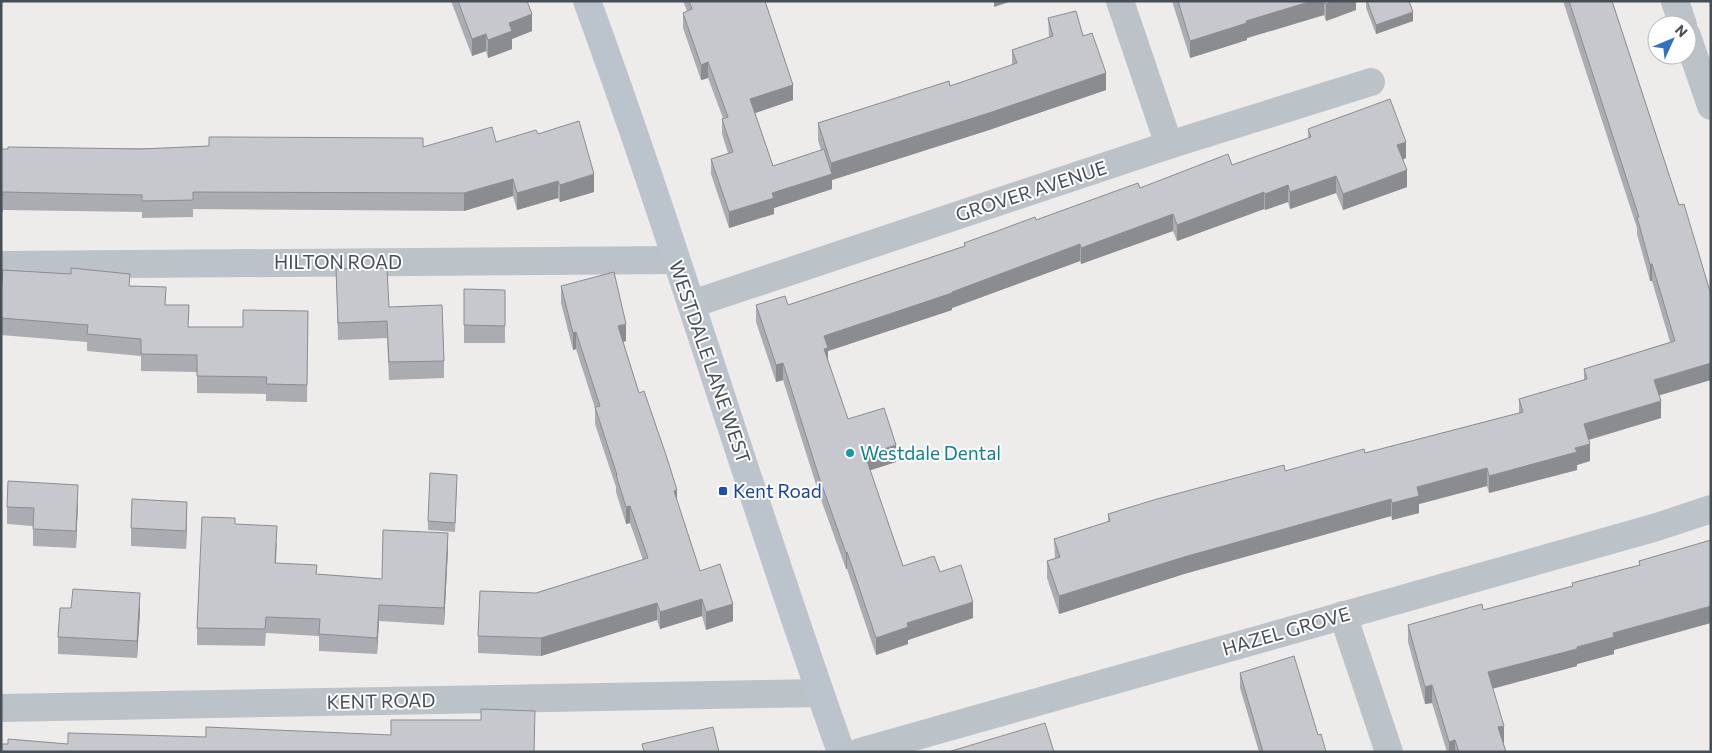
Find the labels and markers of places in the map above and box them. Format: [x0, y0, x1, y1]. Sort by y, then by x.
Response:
place label: Westdale Dental [860, 441, 1001, 464]
marker: Westdale Dental [844, 447, 856, 459]
place label: Kent Road [733, 479, 822, 502]
marker: Kent Road [717, 485, 729, 497]

